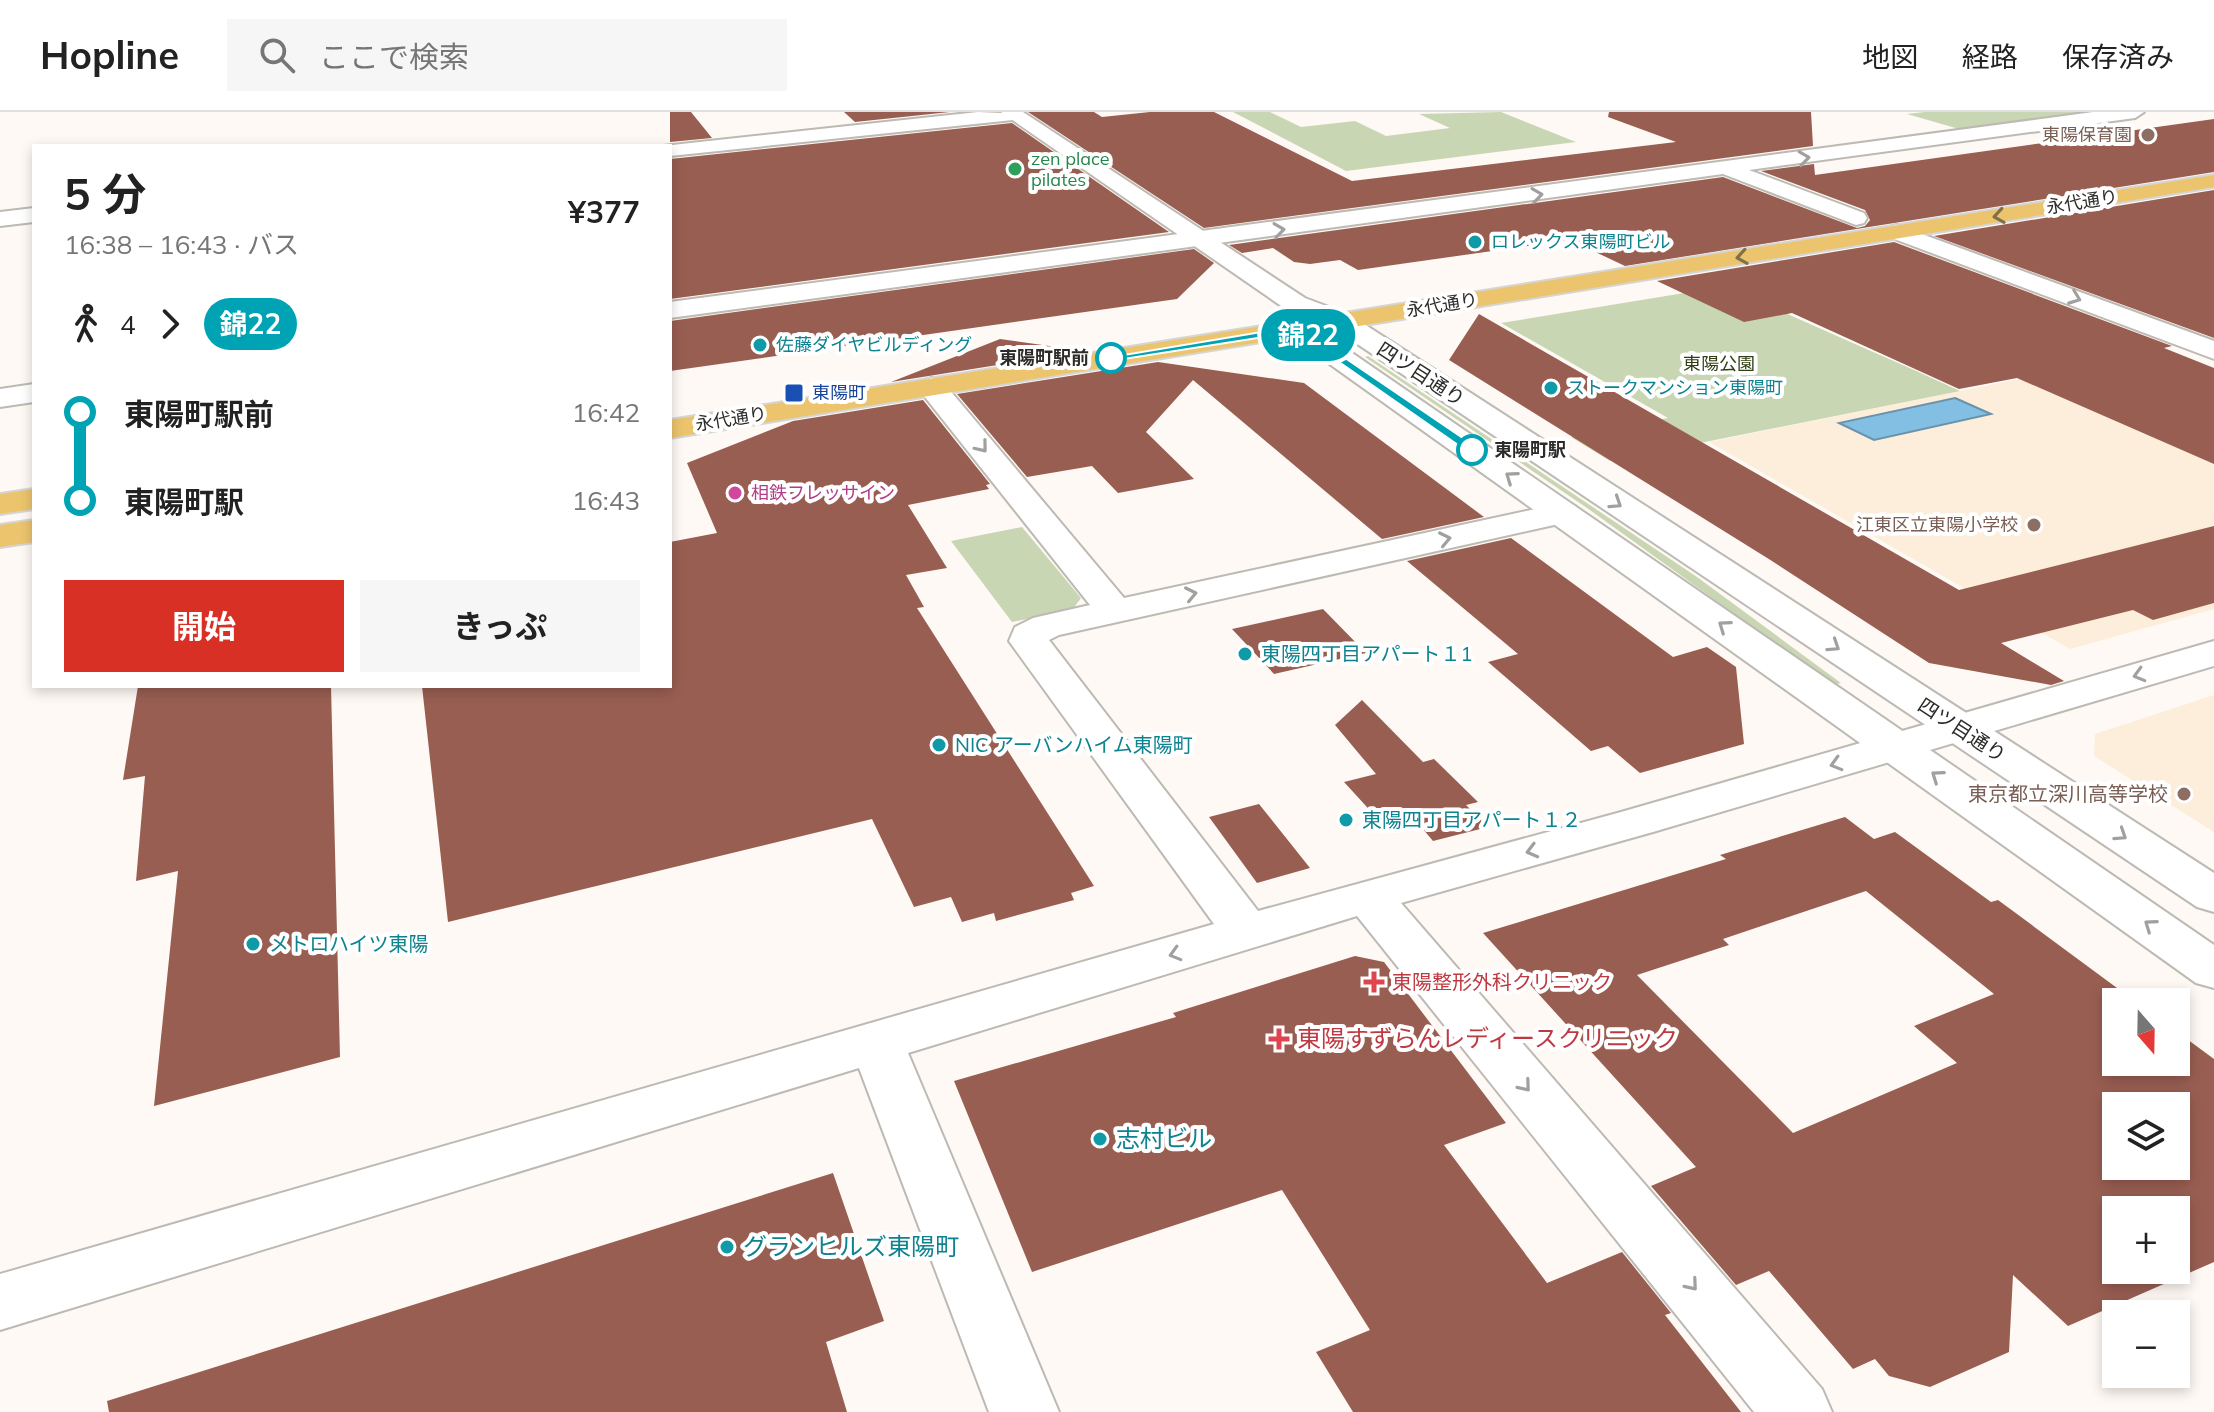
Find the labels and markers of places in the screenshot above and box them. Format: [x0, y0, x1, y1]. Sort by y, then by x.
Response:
place label: 東陽保育園 [2042, 123, 2132, 146]
marker: 東陽保育園 [2139, 126, 2157, 144]
place label: zen place pilates [1031, 147, 1110, 191]
marker: zen place pilates [1006, 160, 1024, 178]
place label: ロレックス東陽町ビル [1491, 230, 1670, 253]
marker: ロレックス東陽町ビル [1466, 233, 1484, 251]
place label: 佐藤ダイヤビルディング [776, 333, 972, 356]
marker: 佐藤ダイヤビルディング [751, 336, 769, 354]
marker: 東陽町駅前 [1096, 343, 1126, 373]
place label: 東陽町駅前 [999, 346, 1089, 369]
place label: ストークマンション東陽町 [1567, 376, 1783, 399]
marker: ストークマンション東陽町 [1542, 379, 1560, 397]
place label: 東陽町 [812, 381, 866, 404]
marker: 東陽町 [783, 382, 805, 404]
marker: 東陽町駅 [1457, 435, 1487, 465]
place label: 東陽町駅 [1494, 438, 1566, 461]
place label: 相鉄フレッサイン [751, 481, 895, 504]
marker: 相鉄フレッサイン [726, 484, 744, 502]
place label: 江東区立東陽小学校 [1856, 513, 2018, 536]
marker: 江東区立東陽小学校 [2025, 516, 2043, 534]
place label: 東陽四丁目アパート１1 [1261, 641, 1473, 666]
marker: 東陽四丁目アパート１1 [1236, 645, 1254, 663]
place label: NIC アーバンハイム東陽町 [955, 732, 1193, 757]
marker: NIC アーバンハイム東陽町 [930, 736, 948, 754]
place label: 東京都立深川高等学校 [1968, 781, 2168, 806]
marker: 東京都立深川高等学校 [2175, 785, 2193, 803]
place label: 東陽四丁目アパート１２ [1362, 807, 1582, 832]
marker: 東陽四丁目アパート１２ [1337, 811, 1355, 829]
place label: メトロハイツ東陽 [269, 931, 429, 956]
marker: メトロハイツ東陽 [244, 935, 262, 953]
place label: 東陽整形外科クリニック [1392, 969, 1612, 994]
marker: 東陽整形外科クリニック [1363, 971, 1385, 993]
place label: 東陽すずらんレディースクリニック [1297, 1023, 1678, 1053]
marker: 東陽すずらんレディースクリニック [1268, 1028, 1290, 1050]
place label: 志村ビル [1116, 1123, 1212, 1153]
marker: 志村ビル [1091, 1130, 1109, 1148]
place label: グランヒルズ東陽町 [743, 1231, 959, 1261]
marker: グランヒルズ東陽町 [718, 1238, 736, 1256]

